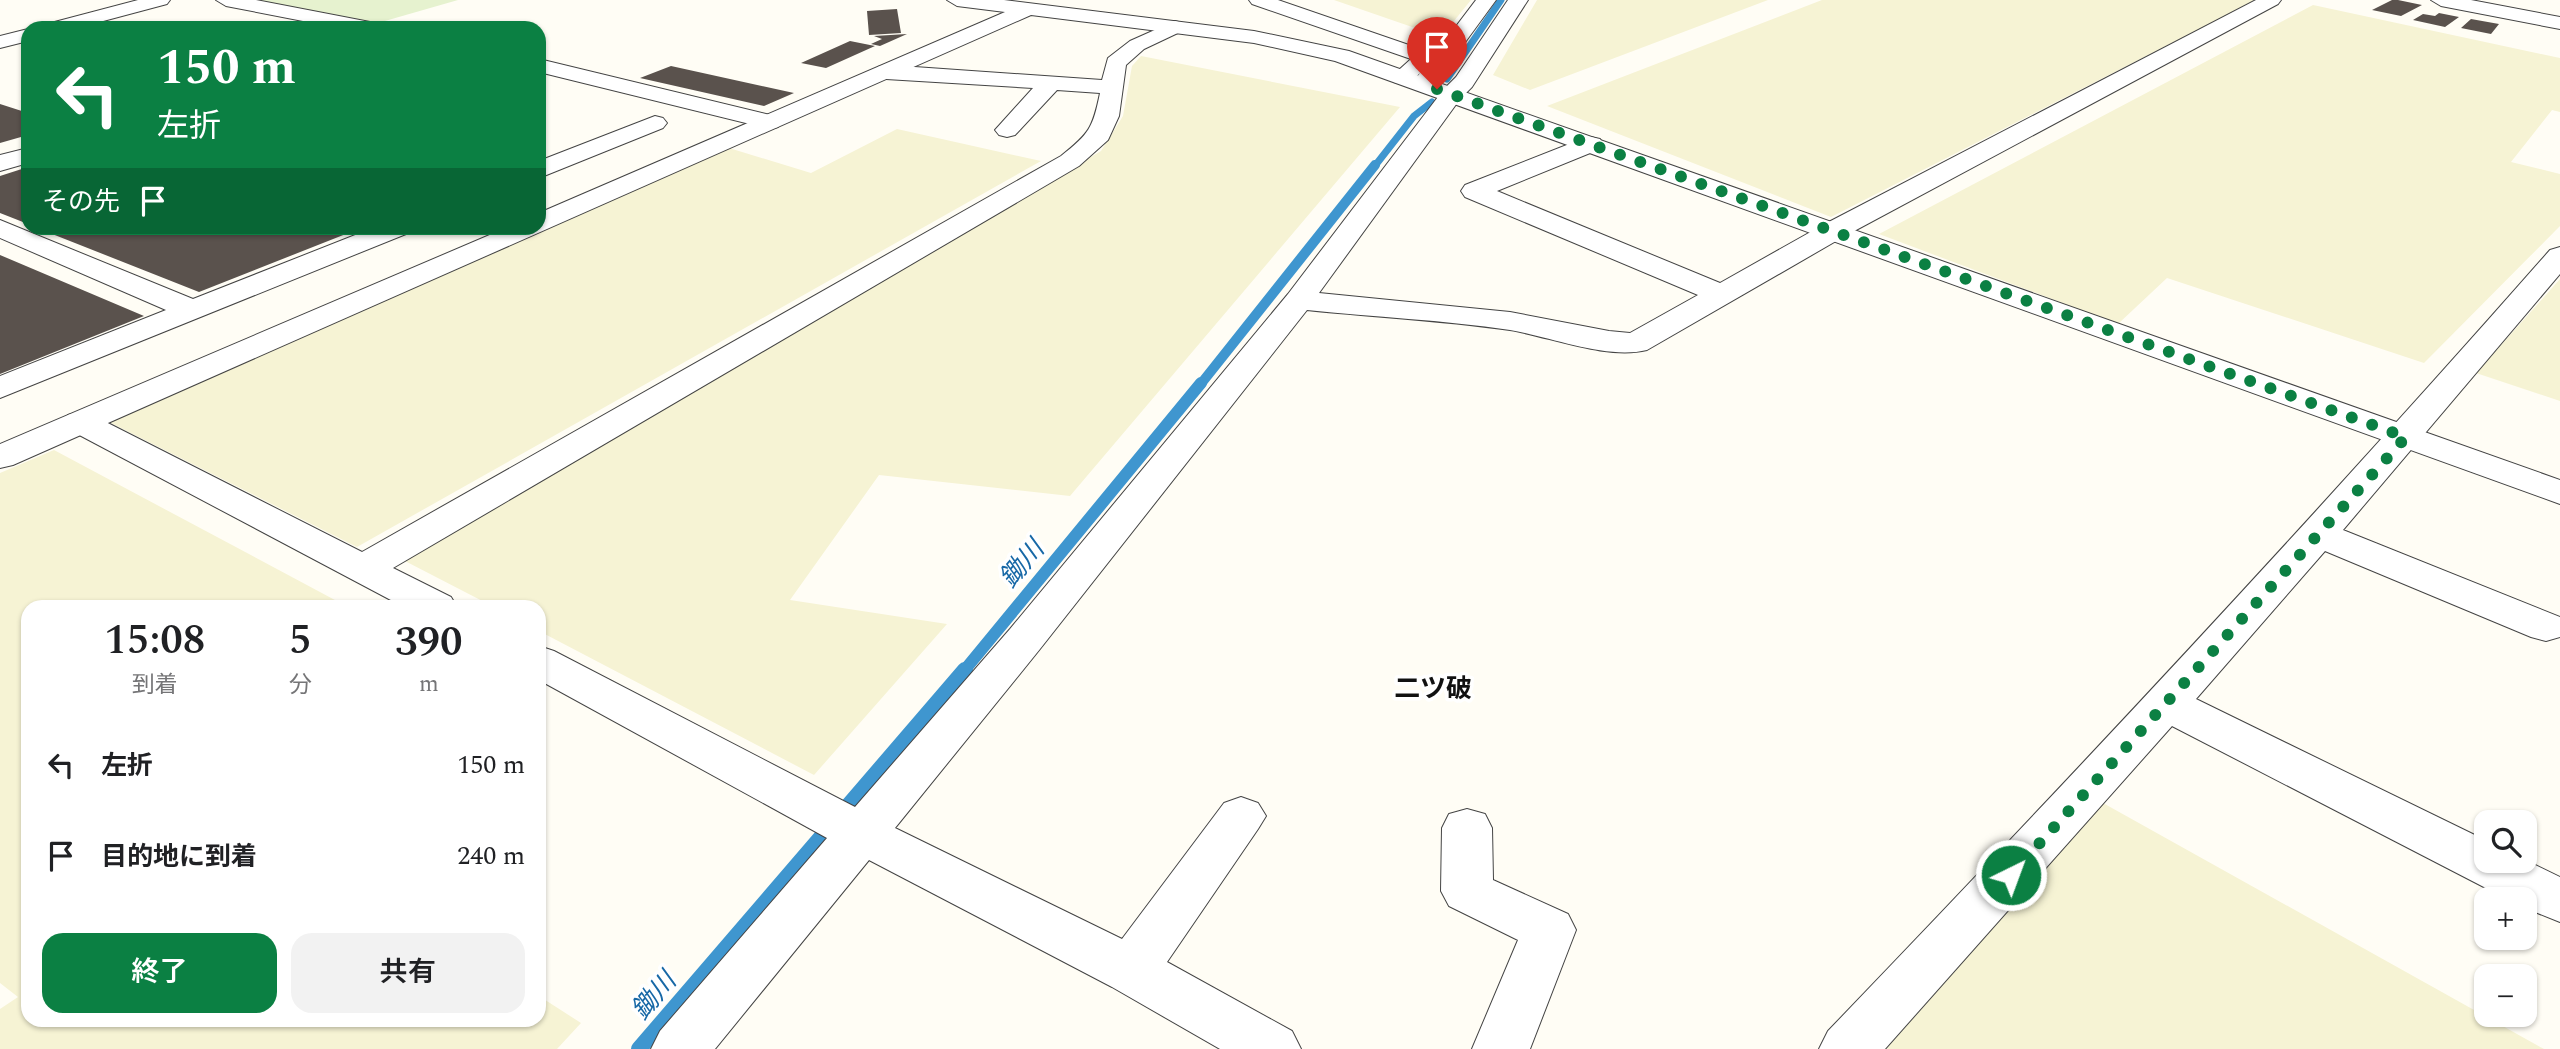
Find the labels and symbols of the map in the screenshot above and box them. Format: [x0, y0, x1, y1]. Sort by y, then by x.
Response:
pin [1407, 17, 1467, 89]
water label: 鋤川 [990, 529, 1056, 597]
district label: 二ツ破 [1394, 669, 1472, 709]
position arrow [1974, 838, 2048, 912]
water label: 鋤川 [622, 961, 688, 1029]

